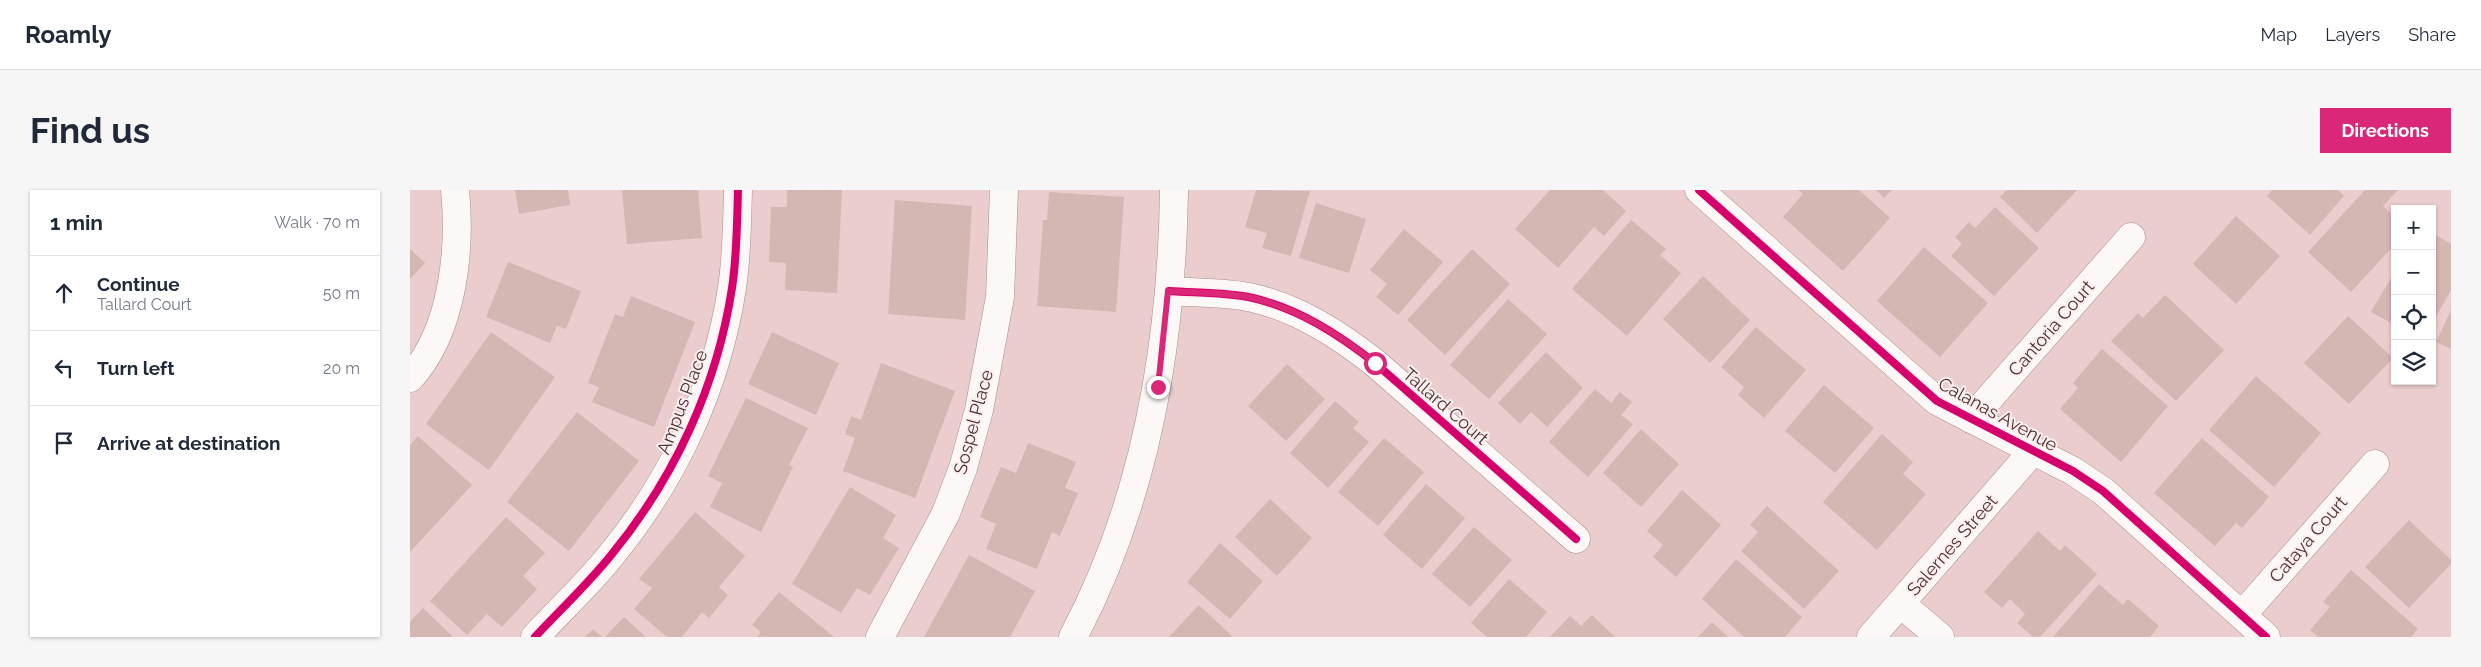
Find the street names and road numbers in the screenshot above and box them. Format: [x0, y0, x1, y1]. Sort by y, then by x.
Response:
street label: Cantoria Court [2004, 276, 2098, 380]
street label: Ampus Place [652, 346, 712, 457]
street label: Tallard Court [1399, 363, 1493, 449]
street label: Sospel Place [949, 367, 997, 476]
street label: Calanas Avenue [1935, 373, 2062, 456]
street label: Salernes Street [1902, 490, 2002, 600]
street label: Cataya Court [2265, 491, 2351, 587]

